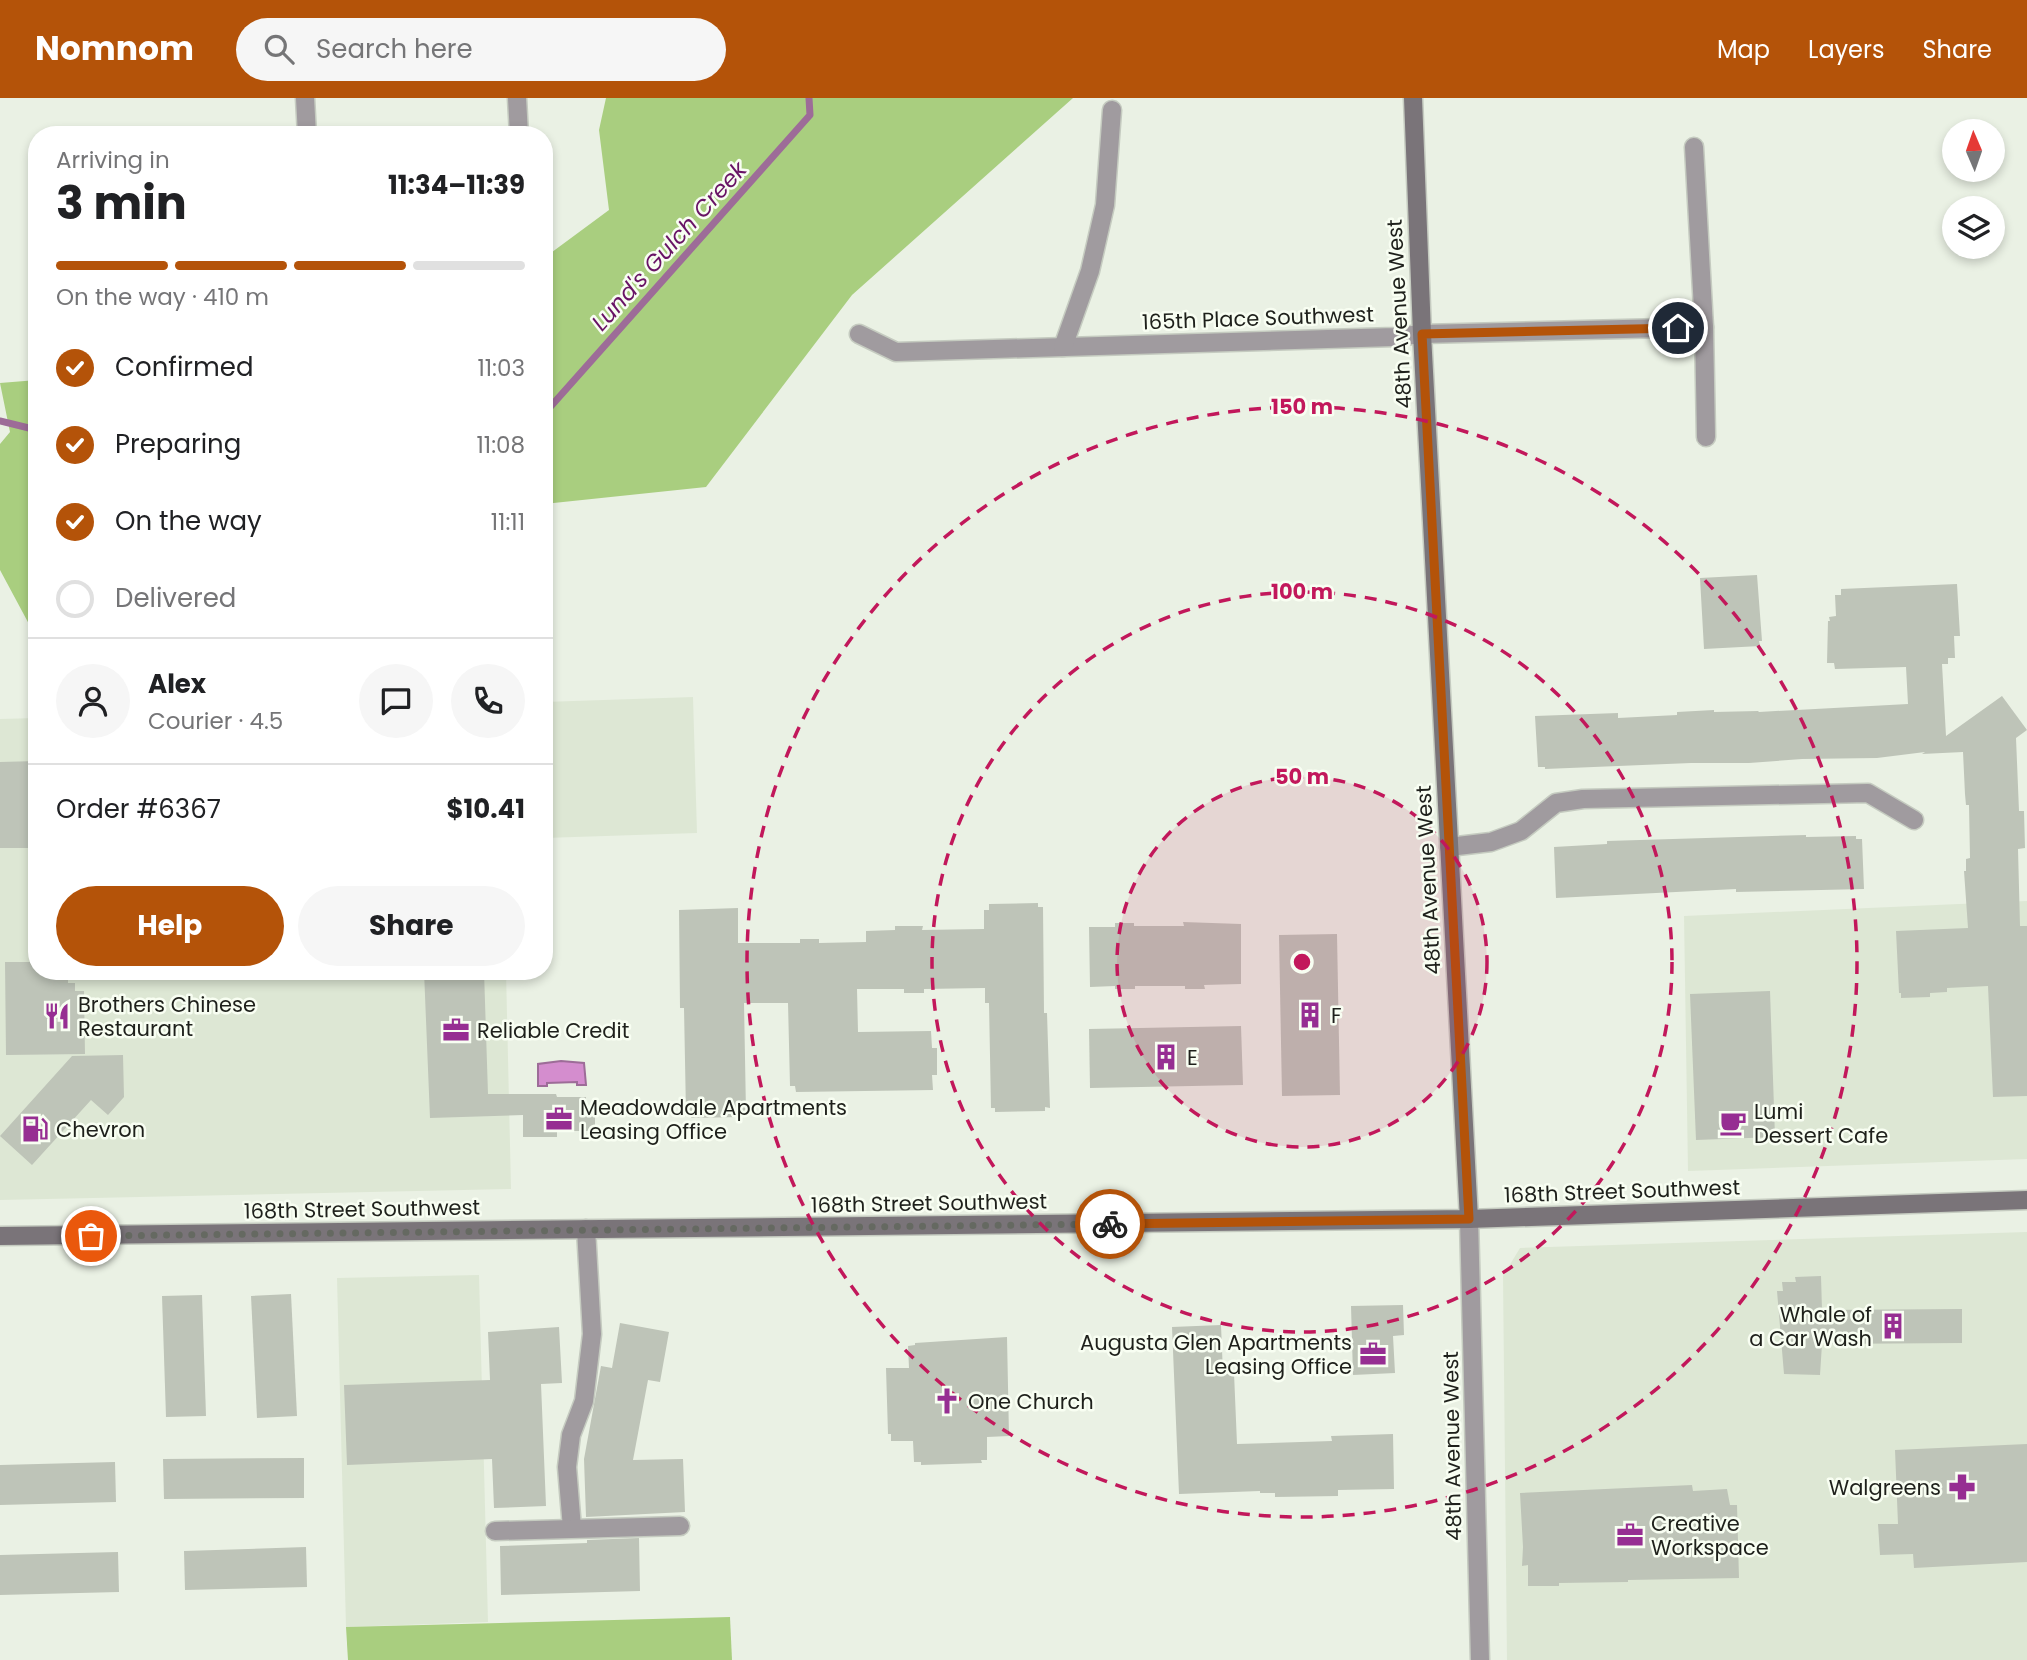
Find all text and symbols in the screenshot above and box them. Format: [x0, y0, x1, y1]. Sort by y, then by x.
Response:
search box [236, 18, 726, 81]
text: Nomnom [35, 25, 194, 72]
icon: search [260, 30, 298, 68]
text: Search here [316, 31, 473, 67]
text: Map [1717, 33, 1770, 66]
text: Layers [1808, 33, 1884, 66]
text: Share [1922, 33, 1992, 66]
north arrow [1942, 119, 2006, 182]
map controls [1942, 119, 2005, 259]
text: Arriving in [56, 144, 170, 176]
water label: Lund's Gulch Creek [584, 153, 755, 338]
text: 11:34–11:39 [388, 167, 525, 203]
text: 3 min [56, 171, 187, 235]
button: layers [1942, 196, 2005, 259]
street label: 48th Avenue West [1380, 219, 1418, 409]
text: On the way · 410 m [56, 281, 269, 313]
pin [1648, 298, 1708, 358]
street label: 165th Place Southwest [1142, 299, 1374, 337]
icon: home [1659, 309, 1697, 347]
icon: check [56, 349, 94, 387]
text: Confirmed [115, 349, 253, 385]
text: 11:03 [477, 352, 525, 384]
text: 150 m [1271, 392, 1333, 421]
icon: check [56, 426, 94, 464]
text: Preparing [115, 426, 241, 462]
text: 11:08 [476, 429, 525, 461]
icon: check [56, 503, 94, 541]
text: On the way [115, 503, 262, 539]
text: 11:11 [491, 506, 525, 538]
text: 100 m [1271, 577, 1333, 606]
text: Delivered [115, 580, 236, 616]
button: person [56, 664, 130, 738]
button: chat [359, 664, 433, 738]
button: phone [451, 664, 525, 738]
text: Alex [148, 666, 206, 702]
text: Courier · 4.5 [148, 705, 283, 737]
text: 50 m [1275, 762, 1329, 791]
street label: 48th Avenue West [1409, 785, 1447, 975]
text: Order #6367 [56, 791, 221, 827]
text: $10.41 [446, 791, 525, 827]
button: Help [56, 886, 284, 966]
button: Share [298, 886, 525, 966]
centre of rings [1290, 950, 1314, 974]
place label: Brothers Chinese Restaurant [78, 990, 256, 1043]
building icon: F [1295, 1000, 1325, 1030]
restaurant icon: Brothers Chinese Restaurant [42, 1001, 72, 1031]
place label: F [1331, 1001, 1342, 1030]
office icon: Reliable Credit [441, 1015, 471, 1045]
place label: Reliable Credit [477, 1016, 629, 1045]
building icon: E [1151, 1042, 1181, 1072]
place label: E [1187, 1043, 1198, 1072]
place label: Meadowdale Apartments Leasing Office [580, 1093, 847, 1146]
place label: Lumi Dessert Cafe [1754, 1097, 1888, 1150]
office icon: Meadowdale Apartments Leasing Office [544, 1104, 574, 1134]
cafe icon: Lumi Dessert Cafe [1718, 1108, 1748, 1138]
fuel station icon: Chevron [20, 1114, 50, 1144]
place label: Chevron [56, 1115, 145, 1144]
street label: 168th Street Southwest [1503, 1172, 1741, 1210]
street label: 168th Street Southwest [811, 1186, 1047, 1220]
courier [1075, 1189, 1145, 1259]
street label: 168th Street Southwest [244, 1192, 480, 1226]
icon: bike [1091, 1205, 1129, 1243]
pin [61, 1206, 121, 1266]
icon: bag [72, 1217, 110, 1255]
place label: Whale of a Car Wash [1749, 1300, 1872, 1353]
building icon: Whale of a Car Wash [1878, 1311, 1908, 1341]
place label: Augusta Glen Apartments Leasing Office [1080, 1328, 1352, 1381]
office icon: Augusta Glen Apartments Leasing Office [1358, 1339, 1388, 1369]
street label: 48th Avenue West [1436, 1351, 1468, 1541]
church icon: One Church [932, 1386, 962, 1416]
place label: One Church [968, 1387, 1094, 1416]
pharmacy icon: Walgreens [1947, 1472, 1977, 1502]
place label: Walgreens [1829, 1473, 1941, 1502]
place label: Creative Workspace [1651, 1509, 1769, 1562]
office icon: Creative Workspace [1615, 1520, 1645, 1550]

